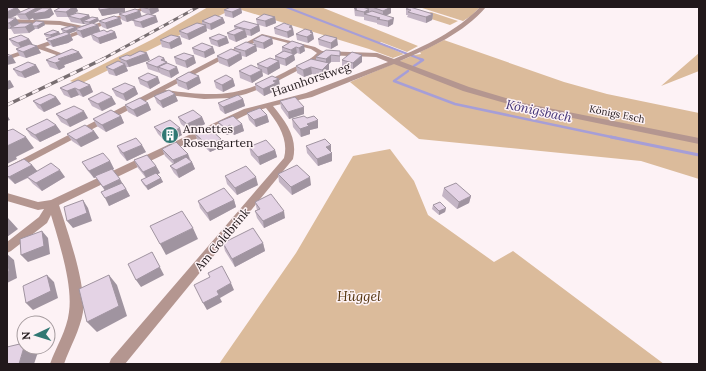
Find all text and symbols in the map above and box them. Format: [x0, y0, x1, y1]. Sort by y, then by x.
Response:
street label: Haunhorstweg [270, 58, 353, 99]
water label: Königsbach [504, 96, 574, 126]
street label: Königs Esch [588, 102, 646, 126]
place label: Annettes Rosengarten [182, 121, 253, 150]
building icon: Annettes Rosengarten [160, 125, 180, 145]
street label: Am Goldbrink [191, 204, 253, 274]
park label: Hüggel [337, 287, 381, 305]
north arrow [16, 315, 56, 355]
text: N [19, 330, 33, 340]

